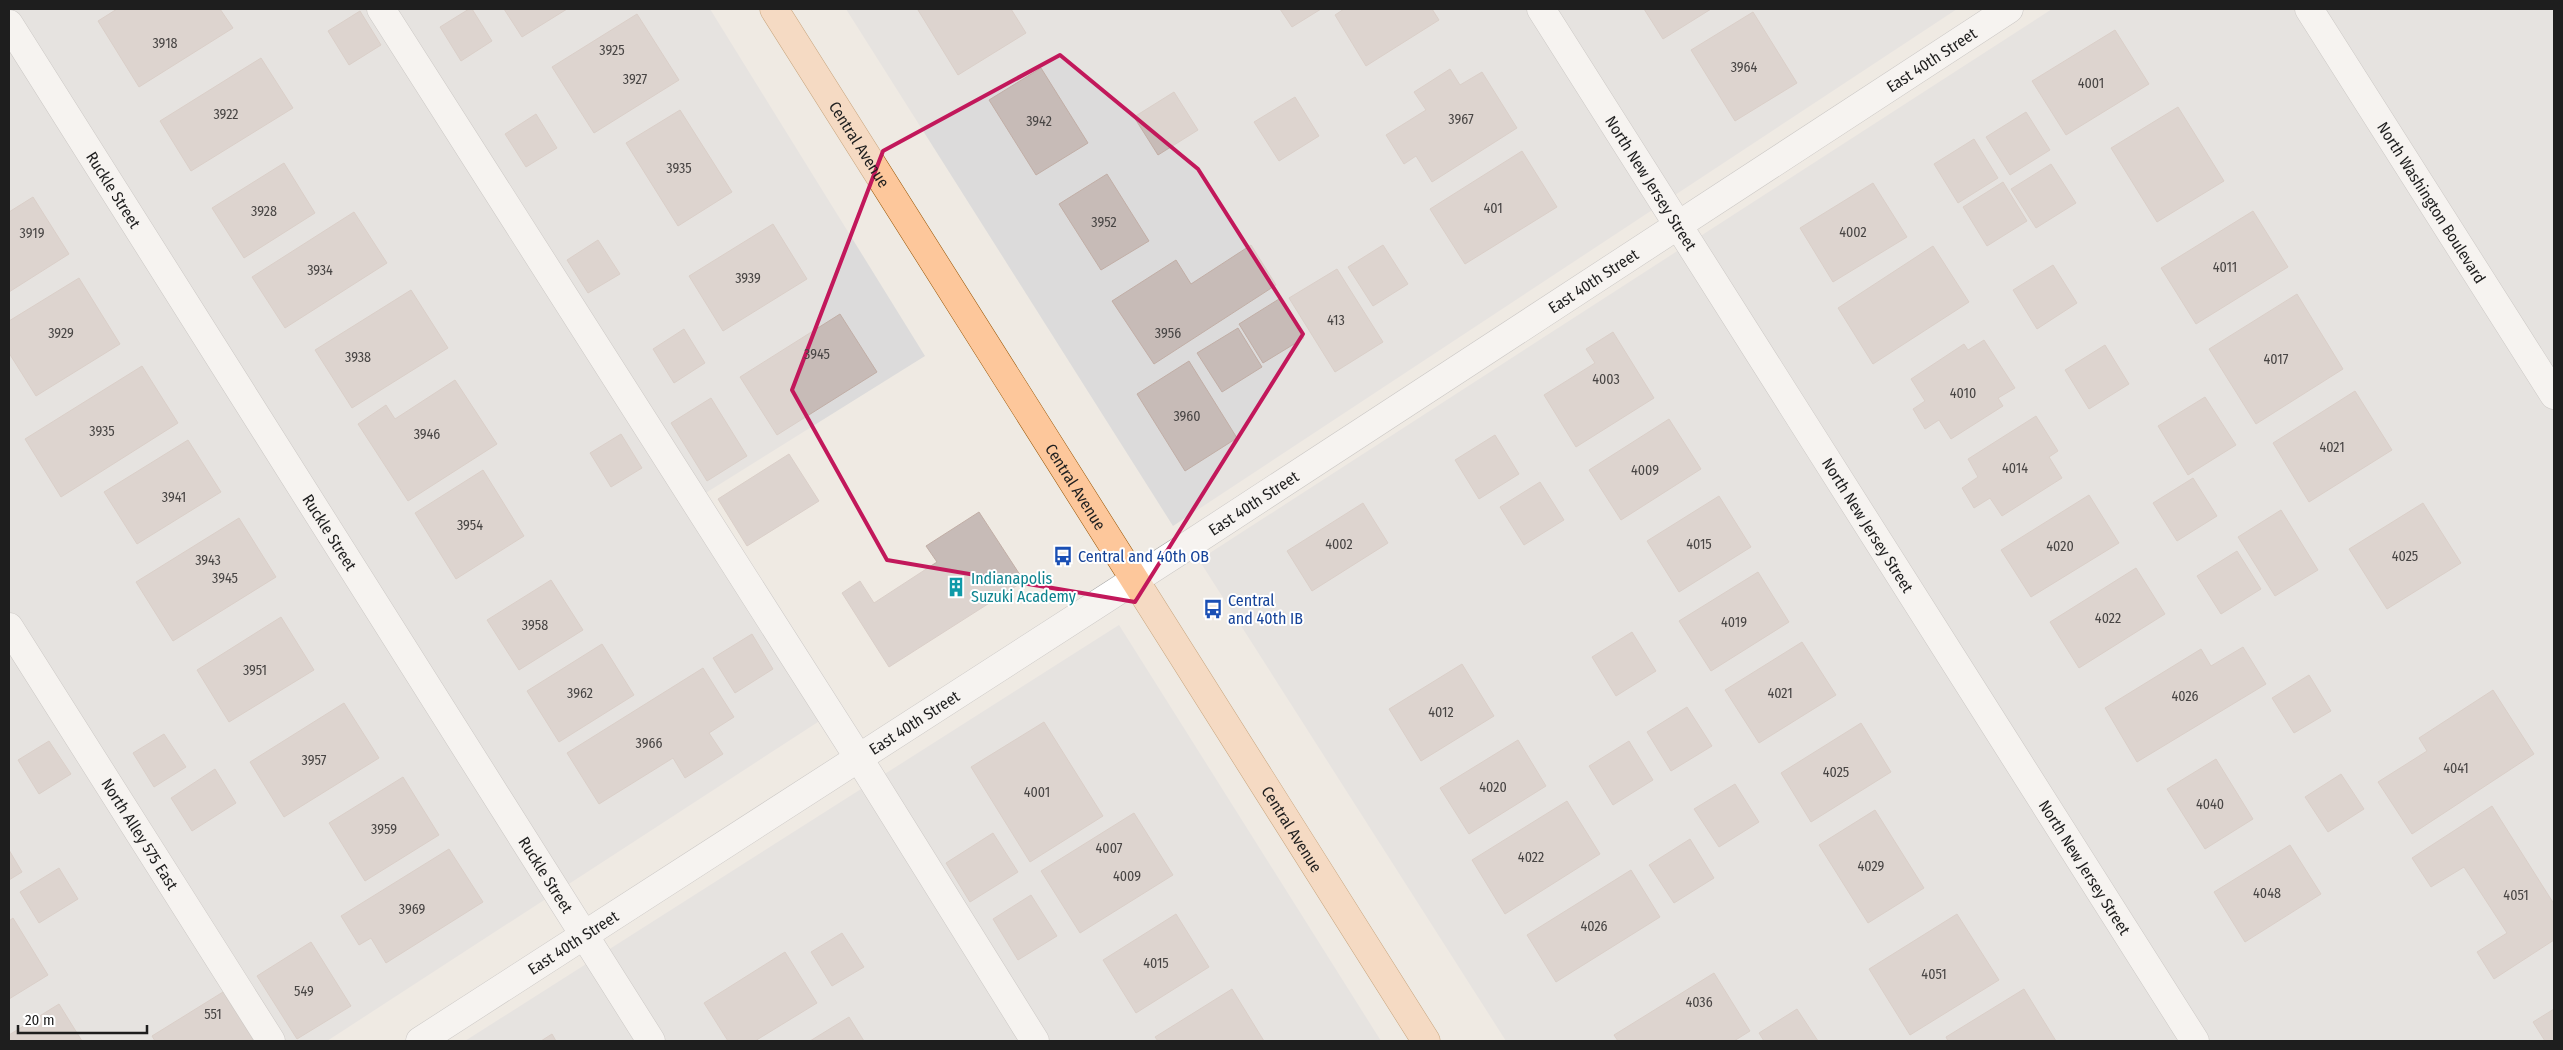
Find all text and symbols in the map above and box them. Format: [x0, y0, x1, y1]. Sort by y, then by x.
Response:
street label: East 40th Street [1883, 23, 1981, 96]
house number: 3918 [152, 35, 178, 52]
house number: 3925 [599, 42, 625, 59]
house number: 3964 [1731, 59, 1758, 76]
house number: 3927 [623, 71, 648, 88]
house number: 4001 [2078, 75, 2104, 92]
street label: Central Avenue [825, 98, 893, 191]
house number: 3922 [213, 106, 239, 123]
house number: 3967 [1448, 111, 1474, 128]
street label: North New Jersey Street [1601, 112, 1701, 255]
house number: 3942 [1026, 113, 1052, 130]
street label: North Washington Boulevard [2373, 118, 2490, 287]
street label: Ruckle Street [82, 148, 145, 232]
house number: 3935 [666, 160, 692, 177]
house number: 401 [1483, 200, 1503, 217]
house number: 3928 [251, 203, 277, 220]
house number: 3952 [1091, 214, 1117, 231]
house number: 4002 [1839, 224, 1867, 241]
house number: 3919 [20, 225, 45, 242]
street label: East 40th Street [1545, 244, 1643, 317]
house number: 4011 [2213, 259, 2237, 276]
house number: 3934 [307, 262, 333, 279]
house number: 3939 [735, 270, 761, 287]
house number: 413 [1327, 312, 1345, 329]
house number: 3929 [48, 325, 74, 342]
house number: 3956 [1155, 325, 1181, 342]
house number: 3945 [804, 346, 830, 363]
house number: 3938 [345, 349, 371, 366]
house number: 4017 [2264, 351, 2289, 368]
house number: 4003 [1592, 371, 1620, 388]
house number: 4010 [1950, 385, 1976, 402]
house number: 3960 [1173, 408, 1201, 425]
house number: 3935 [89, 423, 115, 440]
house number: 3946 [414, 426, 440, 443]
house number: 4021 [2319, 439, 2345, 456]
street label: Central Avenue [1041, 440, 1110, 534]
street label: North New Jersey Street [1818, 455, 1918, 597]
house number: 4014 [2002, 460, 2028, 477]
house number: 4009 [1631, 462, 1659, 479]
street label: East 40th Street [1205, 466, 1303, 540]
house number: 3941 [162, 489, 186, 506]
street label: Ruckle Street [298, 491, 361, 575]
house number: 3954 [457, 517, 483, 534]
house number: 4002 [1325, 536, 1353, 553]
house number: 4015 [1686, 536, 1712, 553]
house number: 4020 [2046, 538, 2074, 555]
bus stop icon: Central and 40th OB [1052, 545, 1074, 567]
place label: Central and 40th OB [1078, 547, 1209, 566]
house number: 4025 [2392, 548, 2418, 565]
house number: 3943 [195, 552, 221, 569]
place label: Indianapolis Suzuki Academy [971, 569, 1077, 606]
house number: 3945 [212, 570, 238, 587]
building icon: Indianapolis Suzuki Academy [945, 576, 967, 598]
place label: Central and 40th IB [1228, 591, 1303, 628]
bus stop icon: Central and 40th IB [1202, 598, 1224, 620]
house number: 4022 [2095, 610, 2121, 627]
house number: 4019 [1721, 614, 1747, 631]
house number: 3958 [522, 617, 548, 634]
house number: 3951 [243, 662, 267, 679]
house number: 3962 [567, 685, 593, 702]
house number: 4021 [1767, 685, 1793, 702]
street label: East 40th Street [866, 686, 964, 759]
house number: 4026 [2171, 688, 2199, 705]
house number: 4012 [1428, 704, 1454, 721]
house number: 3966 [636, 735, 662, 752]
house number: 3957 [302, 752, 327, 769]
house number: 4041 [2443, 760, 2469, 777]
house number: 4025 [1823, 764, 1849, 781]
street label: North Alley 575 East [97, 775, 182, 894]
house number: 4020 [1479, 779, 1507, 796]
street label: Central Avenue [1257, 783, 1326, 876]
house number: 4001 [1024, 784, 1050, 801]
house number: 4040 [2196, 796, 2224, 813]
street label: North New Jersey Street [2035, 797, 2135, 939]
house number: 3959 [371, 821, 397, 838]
street label: Ruckle Street [514, 833, 577, 917]
house number: 4007 [1096, 840, 1123, 857]
house number: 4022 [1518, 849, 1544, 866]
house number: 4029 [1858, 858, 1885, 875]
house number: 4009 [1113, 868, 1141, 885]
house number: 4048 [2253, 885, 2281, 902]
house number: 4051 [2503, 887, 2529, 904]
house number: 3969 [399, 901, 425, 918]
street label: East 40th Street [524, 906, 623, 979]
house number: 4026 [1580, 918, 1608, 935]
house number: 4015 [1143, 955, 1169, 972]
house number: 4051 [1921, 966, 1947, 983]
house number: 549 [294, 983, 314, 1000]
house number: 4036 [1685, 994, 1713, 1011]
scale bar [18, 1002, 146, 1034]
house number: 551 [204, 1006, 222, 1023]
text: 20 m [25, 1011, 55, 1029]

